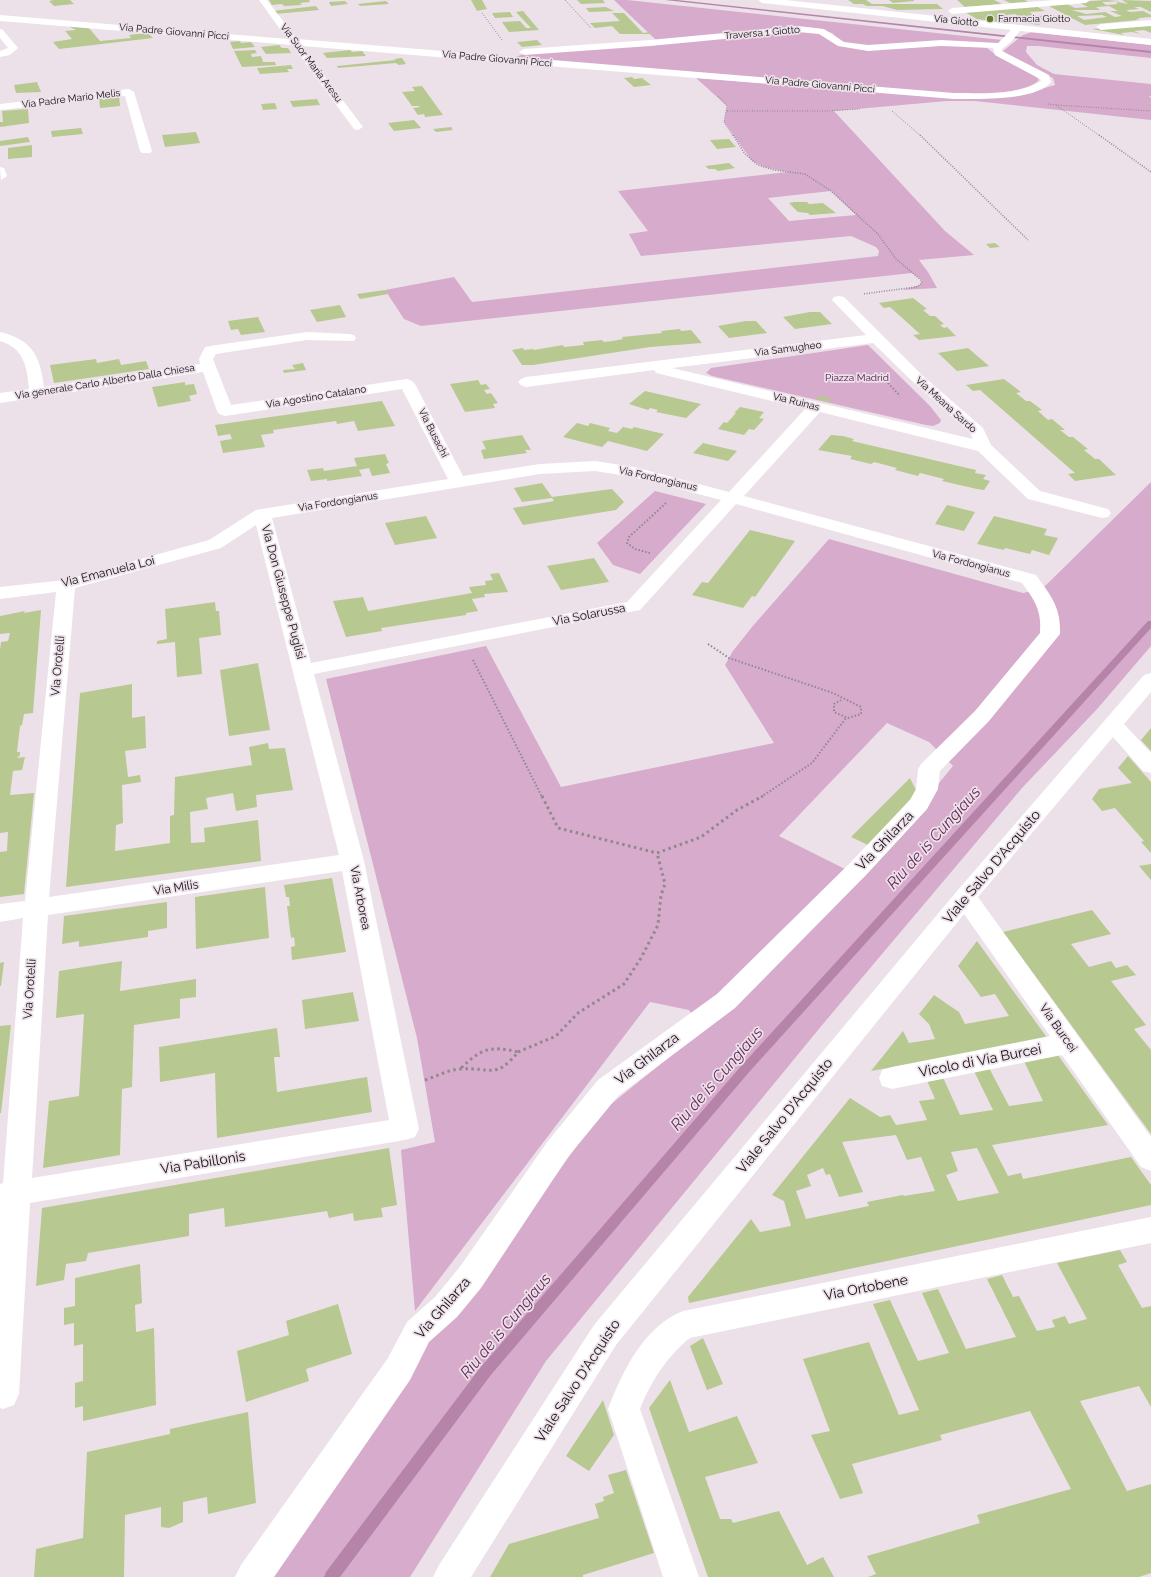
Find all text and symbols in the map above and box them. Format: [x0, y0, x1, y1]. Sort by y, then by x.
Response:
street label: Via Giotto [933, 13, 979, 29]
place label: Farmacia Giotto [998, 13, 1070, 25]
marker: Farmacia Giotto [985, 14, 995, 24]
street label: Via Padre Giovanni Picci [119, 21, 229, 43]
street label: Via Suor Maria Aresu [277, 21, 345, 105]
street label: Traversa 1 Giotto [724, 24, 800, 42]
street label: Via Padre Giovanni Picci [442, 48, 552, 70]
street label: Via Padre Giovanni Picci [765, 74, 875, 96]
street label: Via Padre Mario Melis [21, 87, 121, 111]
street label: Via Samugheo [754, 339, 822, 359]
street label: Via generale Carlo Alberto Dalla Chiesa [14, 362, 196, 402]
park label: Piazza Madrid [825, 372, 889, 384]
street label: Via Meana Sardo [913, 374, 979, 436]
street label: Via Agostino Catalano [265, 383, 367, 411]
street label: Via Ruinas [771, 390, 821, 414]
street label: Via Busachi [416, 407, 450, 459]
street label: Via Fordongianus [618, 464, 698, 494]
street label: Via Fordongianus [297, 490, 379, 514]
street label: Via Don Giuseppe Puglisi [258, 523, 308, 661]
street label: Via Fordongianus [931, 548, 1011, 580]
street label: Via Emanuela Loi [60, 553, 156, 591]
street label: Via Solarussa [551, 601, 627, 629]
street label: Via Orotelli [48, 635, 68, 697]
water label: Riu de is Cungiaus [883, 783, 985, 893]
street label: Viale Salvo D'Acquisto [940, 807, 1044, 927]
street label: Via Ghilarza [853, 808, 917, 874]
street label: Via Arborea [347, 865, 373, 931]
street label: Via Milis [153, 877, 199, 899]
street label: Via Orotelli [21, 958, 39, 1020]
street label: Via Burcei [1036, 1001, 1080, 1055]
water label: Riu de is Cungiaus [667, 1023, 767, 1135]
street label: Via Ghilarza [612, 1029, 682, 1089]
street label: Vicolo di Via Burcei [917, 1041, 1043, 1081]
street label: Viale Salvo D'Acquisto [733, 1055, 837, 1177]
street label: Via Pabillonis [159, 1148, 247, 1178]
water label: Riu de is Cungiaus [457, 1270, 555, 1382]
street label: Via Ortobene [823, 1272, 909, 1304]
street label: Via Ghilarza [412, 1274, 474, 1342]
street label: Viale Salvo D'Acquisto [532, 1316, 624, 1446]

